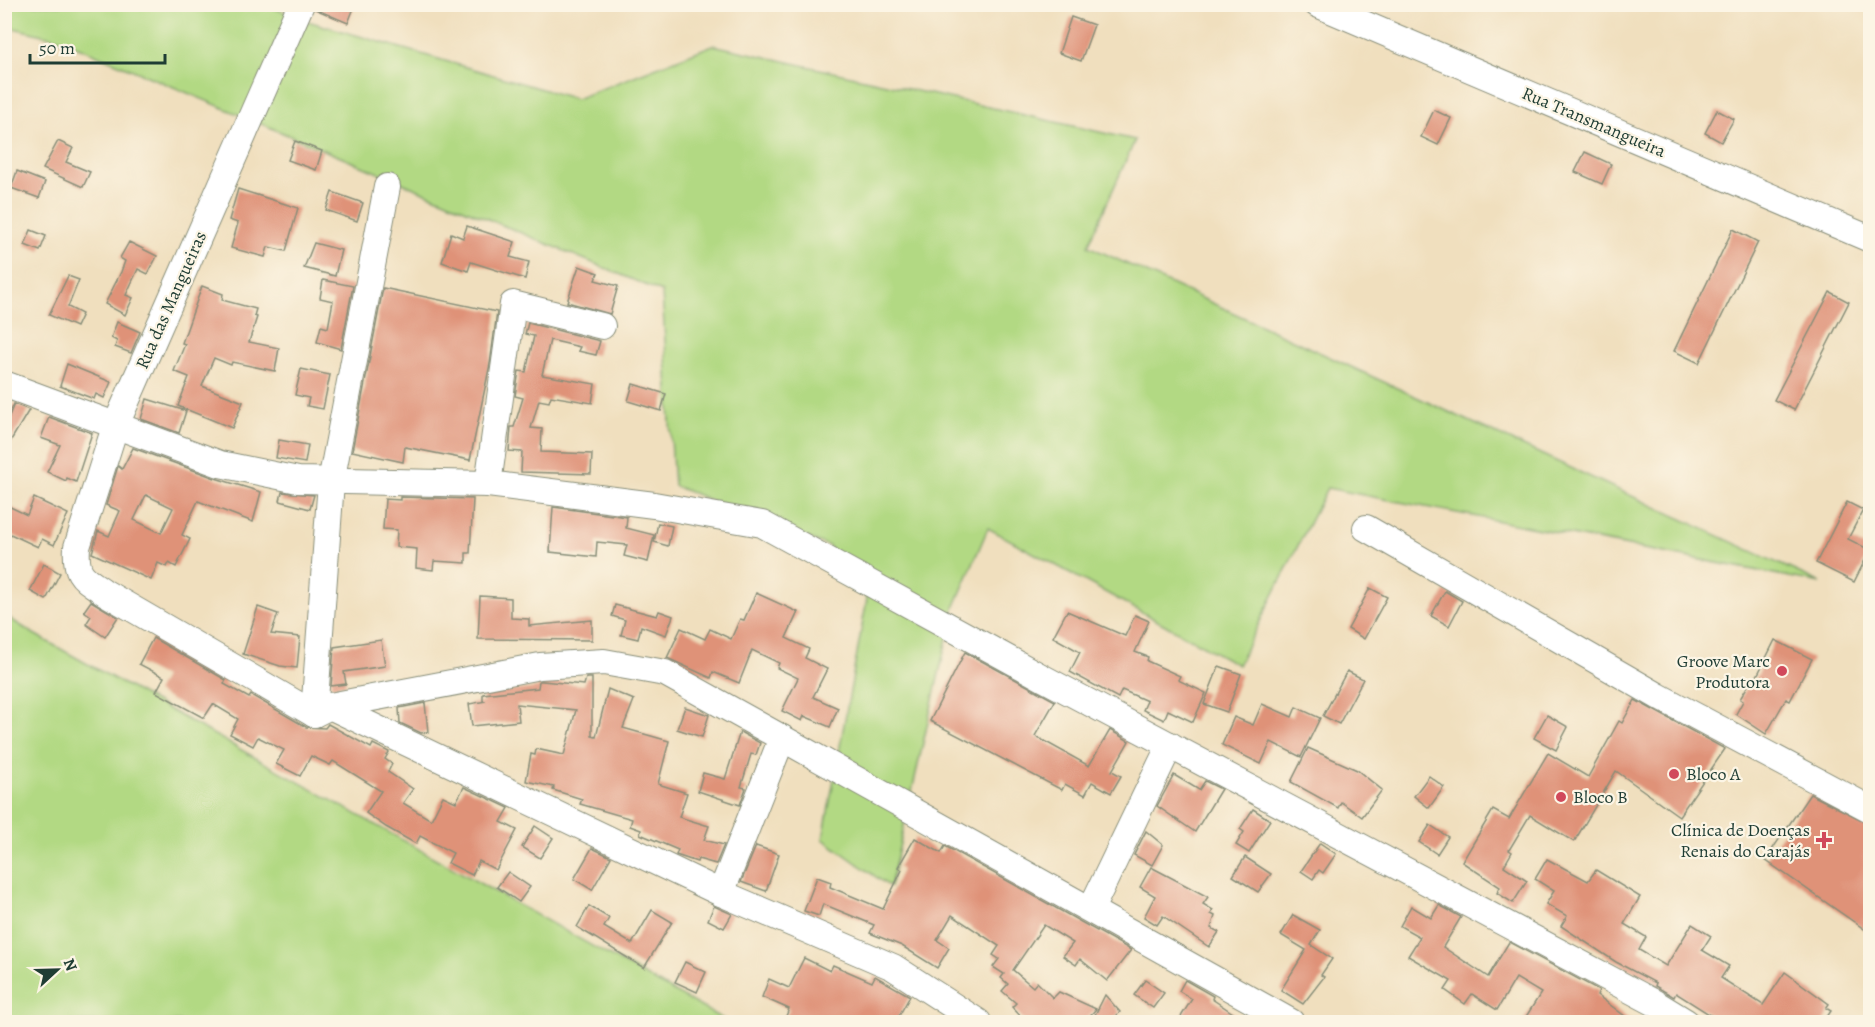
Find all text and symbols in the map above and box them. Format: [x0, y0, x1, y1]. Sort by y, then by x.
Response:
scale bar [30, 27, 165, 65]
text: 50 m [39, 36, 75, 60]
street label: Rua Transmangueira [1518, 81, 1670, 163]
street label: Rua das Mangueiras [130, 227, 212, 373]
place label: Groove Marc Produtora [1677, 649, 1771, 694]
marker: Groove Marc Produtora [1775, 664, 1789, 678]
place label: Bloco A [1686, 762, 1741, 786]
marker: Bloco A [1667, 767, 1681, 781]
place label: Bloco B [1573, 785, 1628, 809]
marker: Bloco B [1554, 790, 1568, 804]
place label: Clínica de Doenças Renais do Carajás [1671, 818, 1810, 863]
marker: Clínica de Doenças Renais do Carajás [1815, 831, 1833, 849]
north arrow [27, 940, 87, 1000]
text: N [58, 955, 82, 975]

